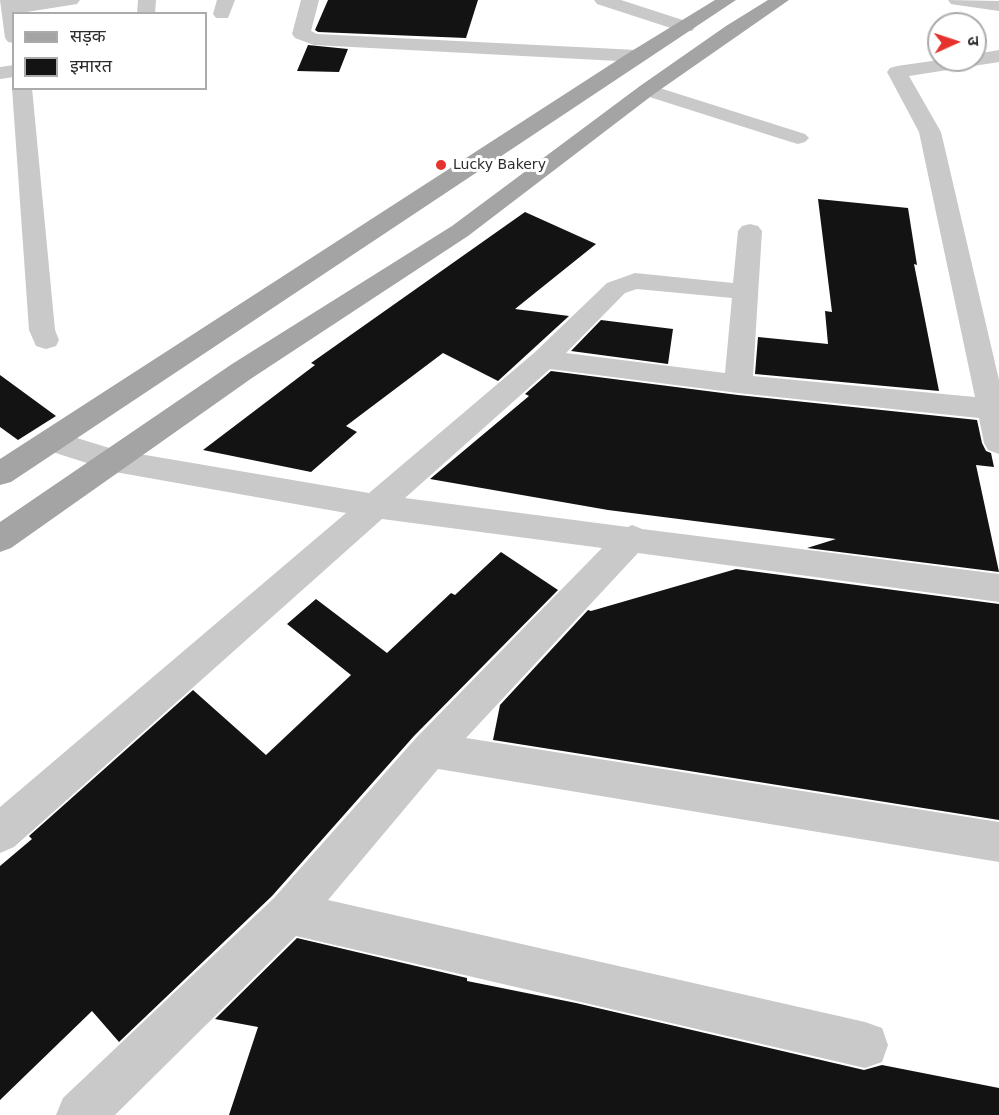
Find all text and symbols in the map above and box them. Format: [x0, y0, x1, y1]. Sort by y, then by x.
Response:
legend [12, 12, 207, 90]
north arrow [927, 12, 987, 72]
text: सड़क [70, 25, 106, 46]
text: उ [964, 36, 983, 46]
text: इमारत [70, 55, 112, 76]
place label: Lucky Bakery [453, 157, 546, 173]
marker: Lucky Bakery [434, 158, 448, 172]

